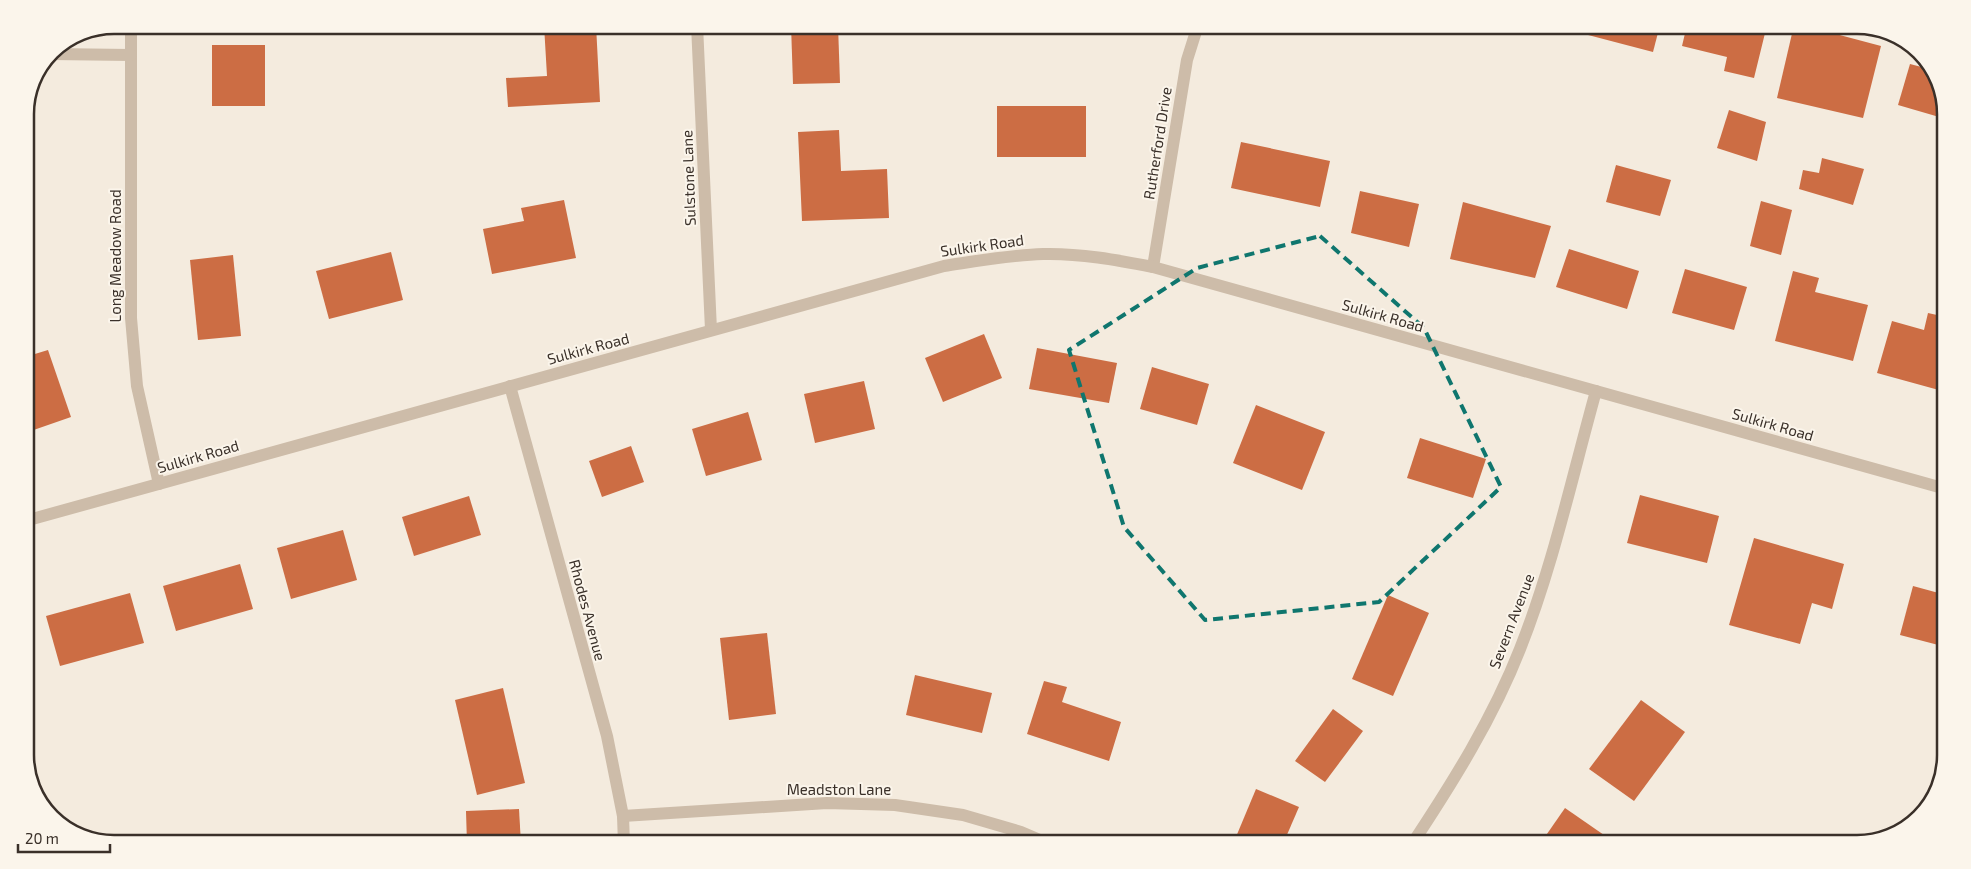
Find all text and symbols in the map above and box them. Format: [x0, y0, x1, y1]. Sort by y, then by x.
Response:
street label: Rutherford Drive [1139, 85, 1175, 201]
street label: Sulstone Lane [677, 130, 699, 226]
street label: Long Meadow Road [106, 189, 124, 323]
street label: Sulkirk Road [939, 230, 1025, 260]
street label: Sulkirk Road [1340, 295, 1426, 335]
street label: Sulkirk Road [545, 328, 631, 368]
street label: Sulkirk Road [1730, 404, 1816, 444]
street label: Sulkirk Road [155, 436, 241, 476]
street label: Rhodes Avenue [566, 557, 610, 663]
street label: Severn Avenue [1485, 571, 1537, 671]
street label: Meadston Lane [787, 780, 891, 798]
scale bar [18, 822, 110, 854]
text: 20 m [25, 829, 59, 847]

